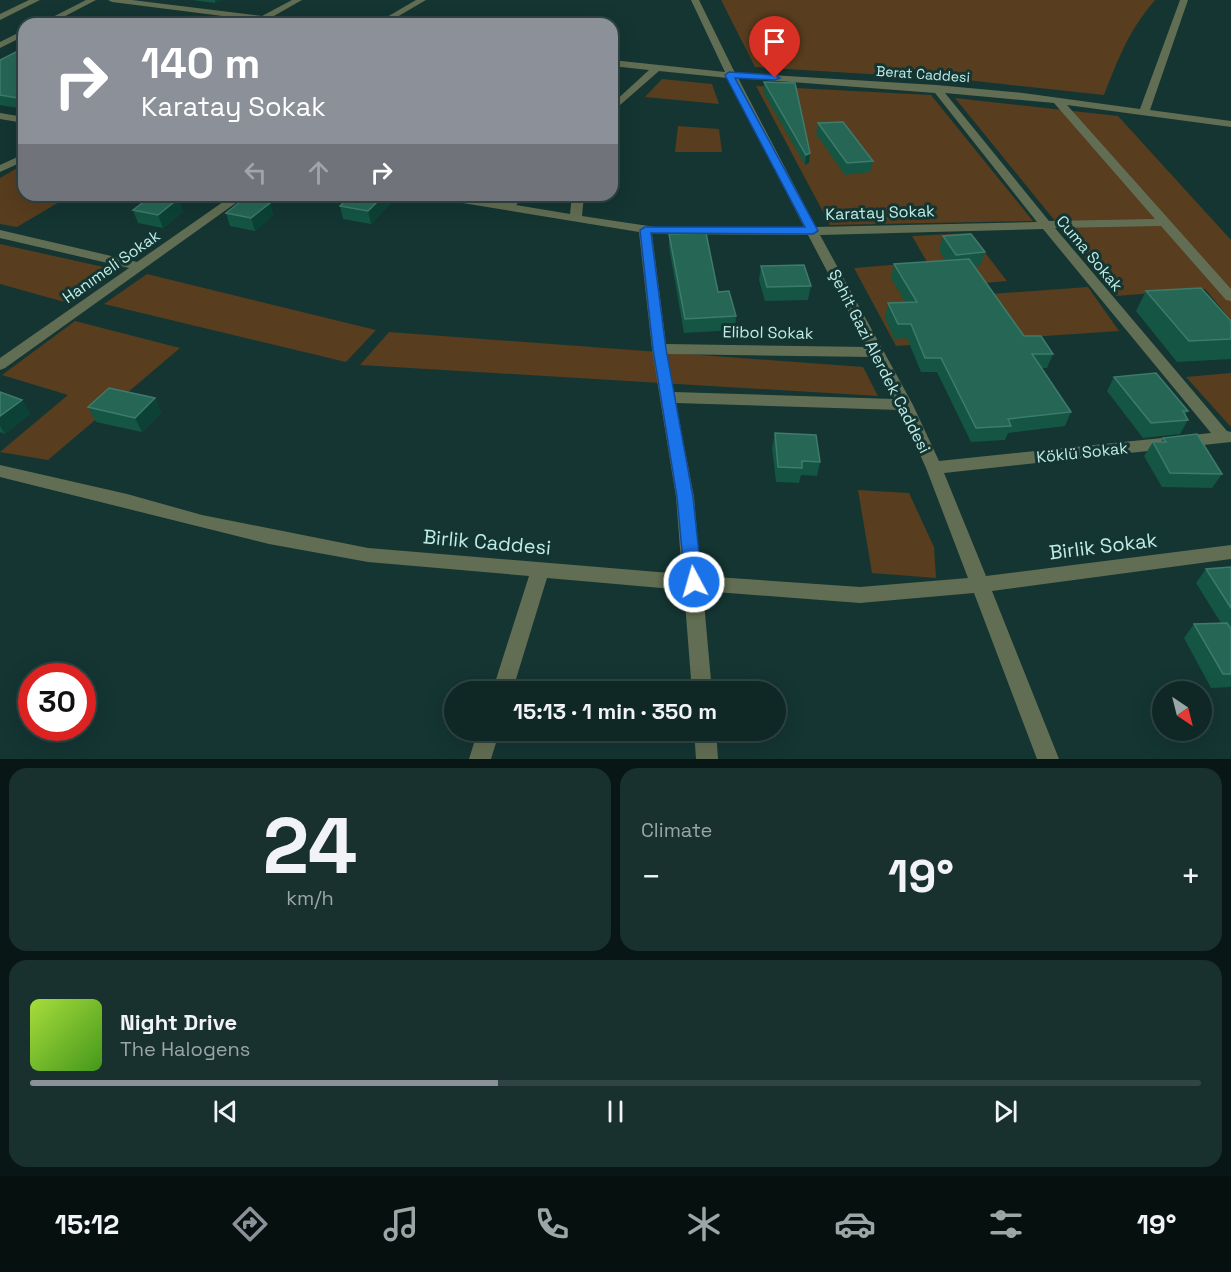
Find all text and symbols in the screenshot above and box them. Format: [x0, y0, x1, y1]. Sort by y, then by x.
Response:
pin [749, 16, 800, 78]
icon: arrive [758, 25, 791, 58]
text: 140 m [141, 37, 260, 90]
icon: right [42, 42, 120, 120]
street label: Berat Caddesi [875, 62, 971, 86]
text: Karatay Sokak [141, 89, 326, 124]
icon: left [239, 156, 272, 189]
icon: ahead [302, 156, 335, 189]
icon: right [365, 156, 398, 189]
street label: Karatay Sokak [825, 200, 936, 225]
street label: Cuma Sokak [1052, 211, 1128, 296]
street label: Hanımeli Sokak [58, 225, 165, 308]
street label: Şehit Gazi Alerdek Caddesi [824, 266, 935, 457]
street label: Elibol Sokak [722, 321, 814, 344]
street label: Köklü Sokak [1035, 437, 1129, 468]
street label: Birlik Caddesi [422, 523, 552, 561]
street label: Birlik Sokak [1047, 526, 1159, 566]
position arrow [662, 550, 726, 614]
speed limit sign: 30 [18, 663, 96, 741]
north arrow [1152, 681, 1212, 741]
map controls [1152, 681, 1212, 741]
text: 15:13 · 1 min · 350 m [513, 697, 717, 725]
text: 24 [263, 796, 357, 896]
text: Climate [641, 817, 712, 843]
text: 19° [888, 848, 954, 905]
text: − [641, 856, 661, 898]
text: + [1181, 856, 1201, 898]
text: km/h [286, 885, 334, 911]
text: Night Drive [120, 1008, 237, 1036]
text: The Halogens [120, 1036, 250, 1062]
icon: previous [209, 1095, 242, 1128]
icon: pause [599, 1095, 632, 1128]
icon: next [989, 1095, 1022, 1128]
icon: directions [229, 1203, 271, 1245]
icon: music [380, 1203, 422, 1245]
icon: phone [531, 1203, 573, 1245]
icon: climate [683, 1203, 725, 1245]
icon: car [834, 1203, 876, 1245]
icon: filters [985, 1203, 1027, 1245]
text: 15:12 [55, 1207, 119, 1242]
text: 19° [1137, 1207, 1176, 1242]

